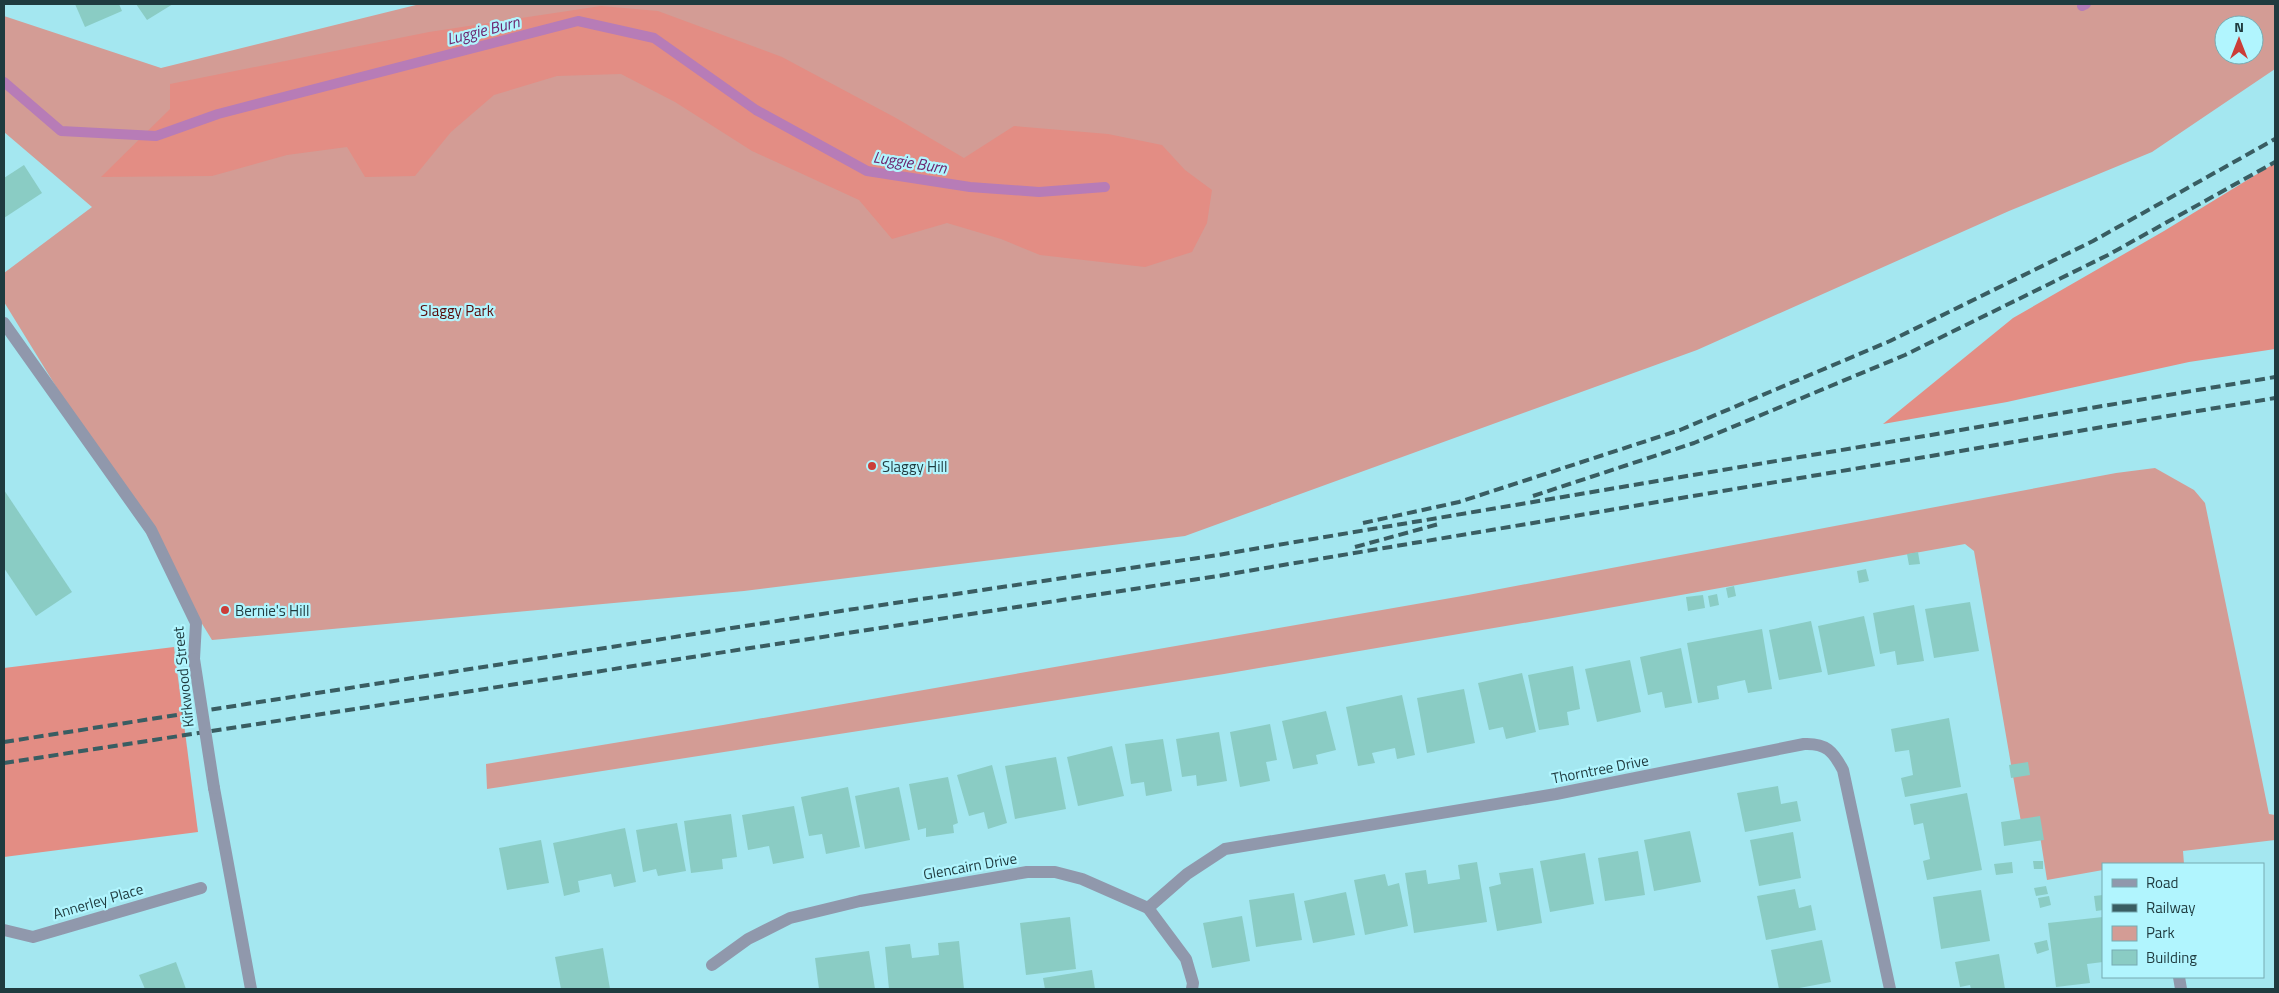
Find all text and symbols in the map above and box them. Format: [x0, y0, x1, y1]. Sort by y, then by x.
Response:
water label: Luggie Burn [444, 9, 523, 51]
north arrow [2214, 15, 2264, 65]
text: N [2234, 16, 2244, 37]
water label: Luggie Burn [871, 144, 950, 180]
park label: Slaggy Park [420, 299, 494, 322]
place label: Slaggy Hill [882, 455, 947, 478]
marker: Slaggy Hill [866, 460, 878, 472]
place label: Bernie's Hill [235, 599, 309, 622]
marker: Bernie's Hill [219, 604, 231, 616]
street label: Kirkwood Street [166, 625, 200, 729]
street label: Thorntree Drive [1549, 748, 1651, 790]
street label: Glencairn Drive [921, 846, 1019, 886]
legend [2102, 863, 2264, 978]
text: Road [2146, 871, 2178, 894]
street label: Annerley Place [50, 877, 146, 925]
text: Railway [2146, 896, 2196, 919]
text: Park [2146, 921, 2175, 944]
text: Building [2146, 946, 2197, 969]

